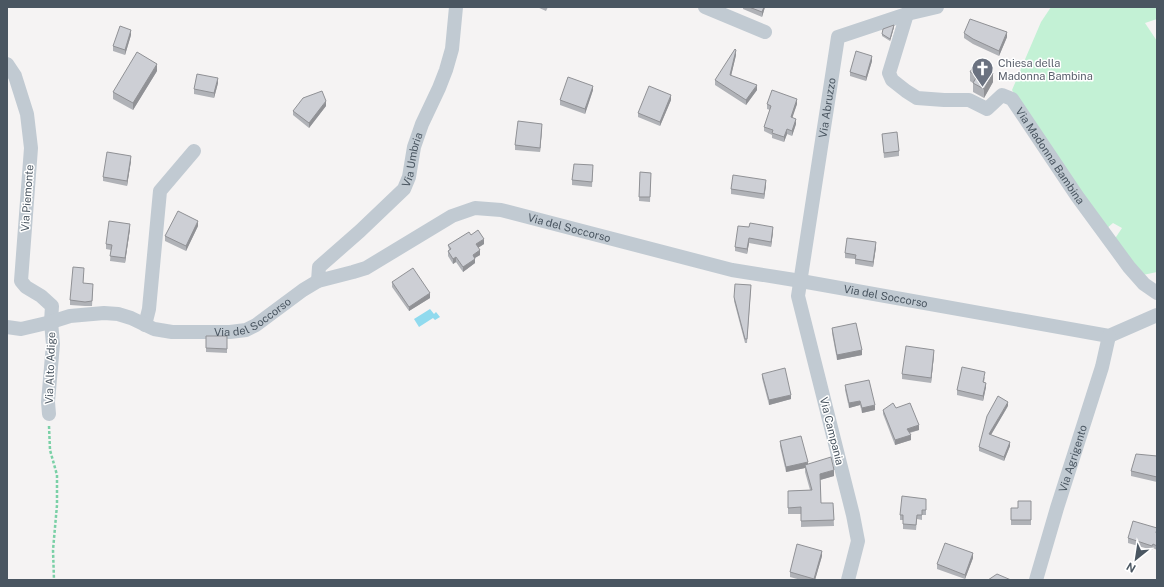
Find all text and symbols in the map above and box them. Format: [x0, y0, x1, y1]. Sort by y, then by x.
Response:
church icon: Chiesa della Madonna Bambina [969, 56, 995, 89]
place label: Chiesa della Madonna Bambina [998, 57, 1093, 82]
street label: Via Abruzzo [816, 77, 838, 139]
street label: Via Madonna Bambina [1013, 105, 1087, 206]
street label: Via Umbria [399, 131, 425, 189]
street label: Via Piemonte [19, 164, 35, 232]
street label: Via del Soccorso [526, 211, 612, 244]
street label: Via del Soccorso [843, 283, 929, 310]
street label: Via del Soccorso [214, 295, 293, 338]
street label: Via Alto Adige [43, 332, 57, 404]
street label: Via Campania [818, 396, 846, 466]
street label: Via Agrigento [1056, 423, 1089, 494]
north arrow [1116, 539, 1156, 579]
text: N [1124, 560, 1138, 575]

